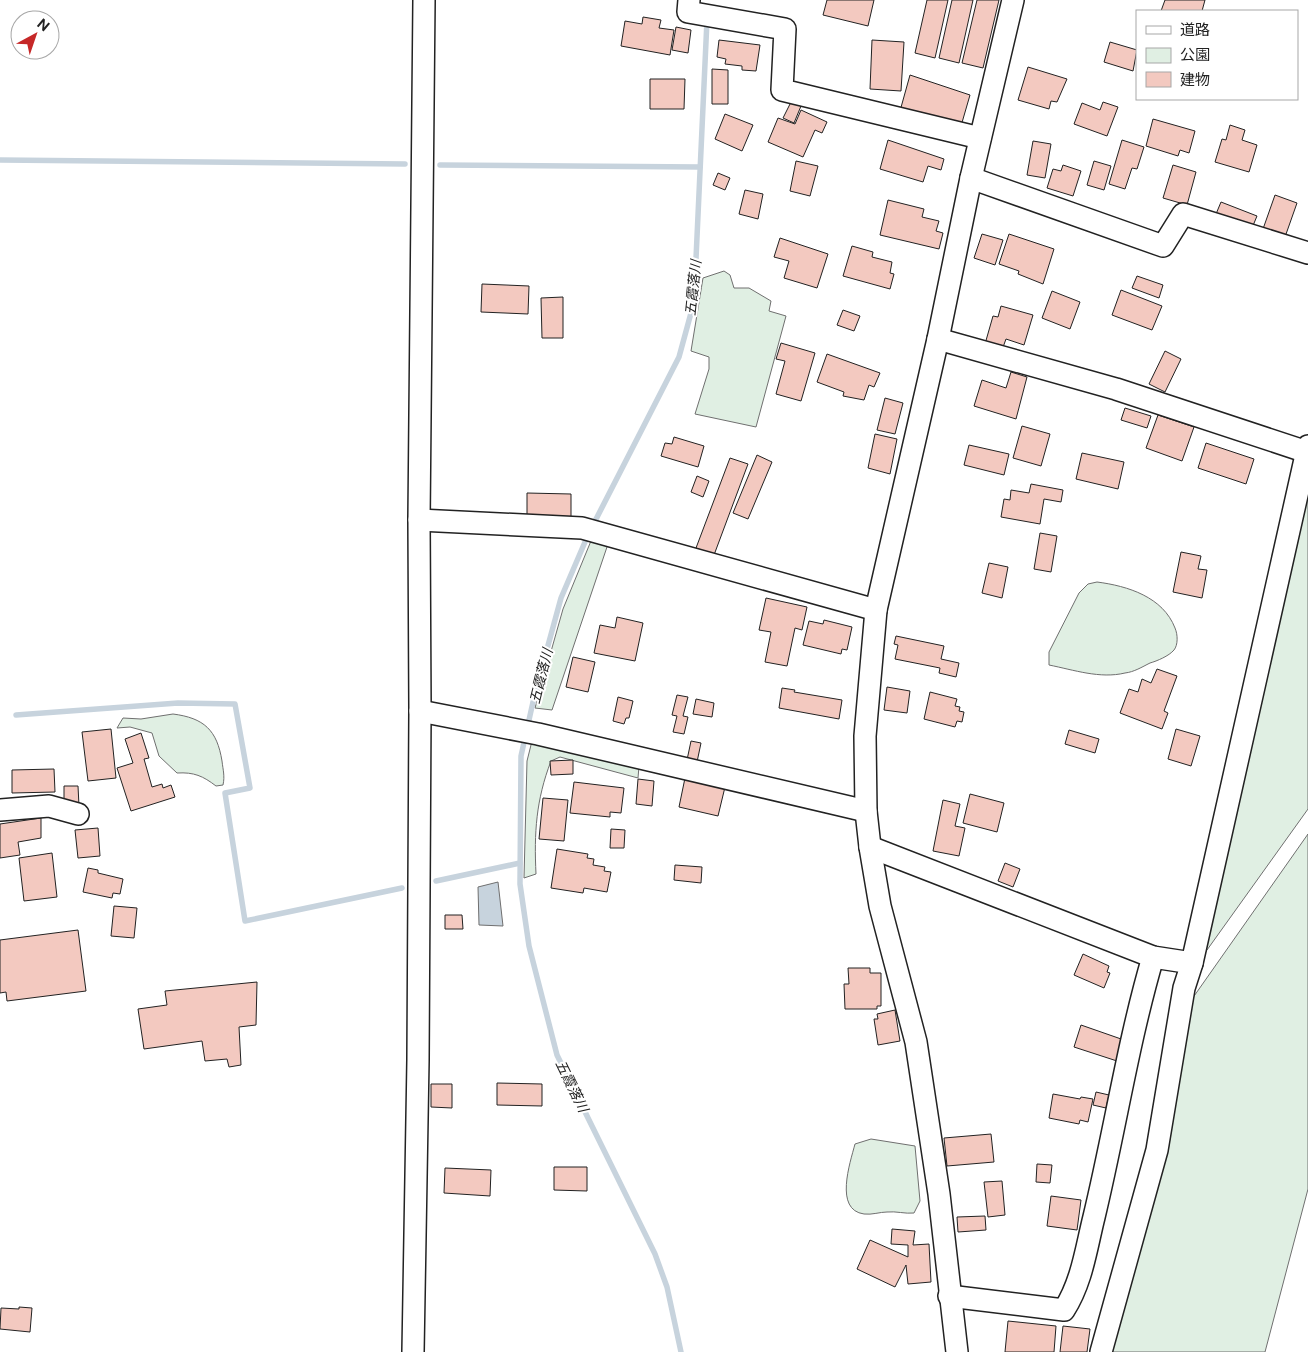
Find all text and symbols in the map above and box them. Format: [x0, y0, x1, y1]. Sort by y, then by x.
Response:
north arrow [10, 10, 60, 60]
legend [1136, 10, 1298, 100]
text: N [34, 15, 53, 35]
text: 道路 [1180, 21, 1210, 38]
text: 公園 [1180, 46, 1210, 63]
text: 建物 [1180, 71, 1210, 88]
water label: 五霞落川 [682, 257, 704, 317]
water label: 五霞落川 [526, 645, 556, 705]
water label: 五霞落川 [553, 1057, 592, 1116]

